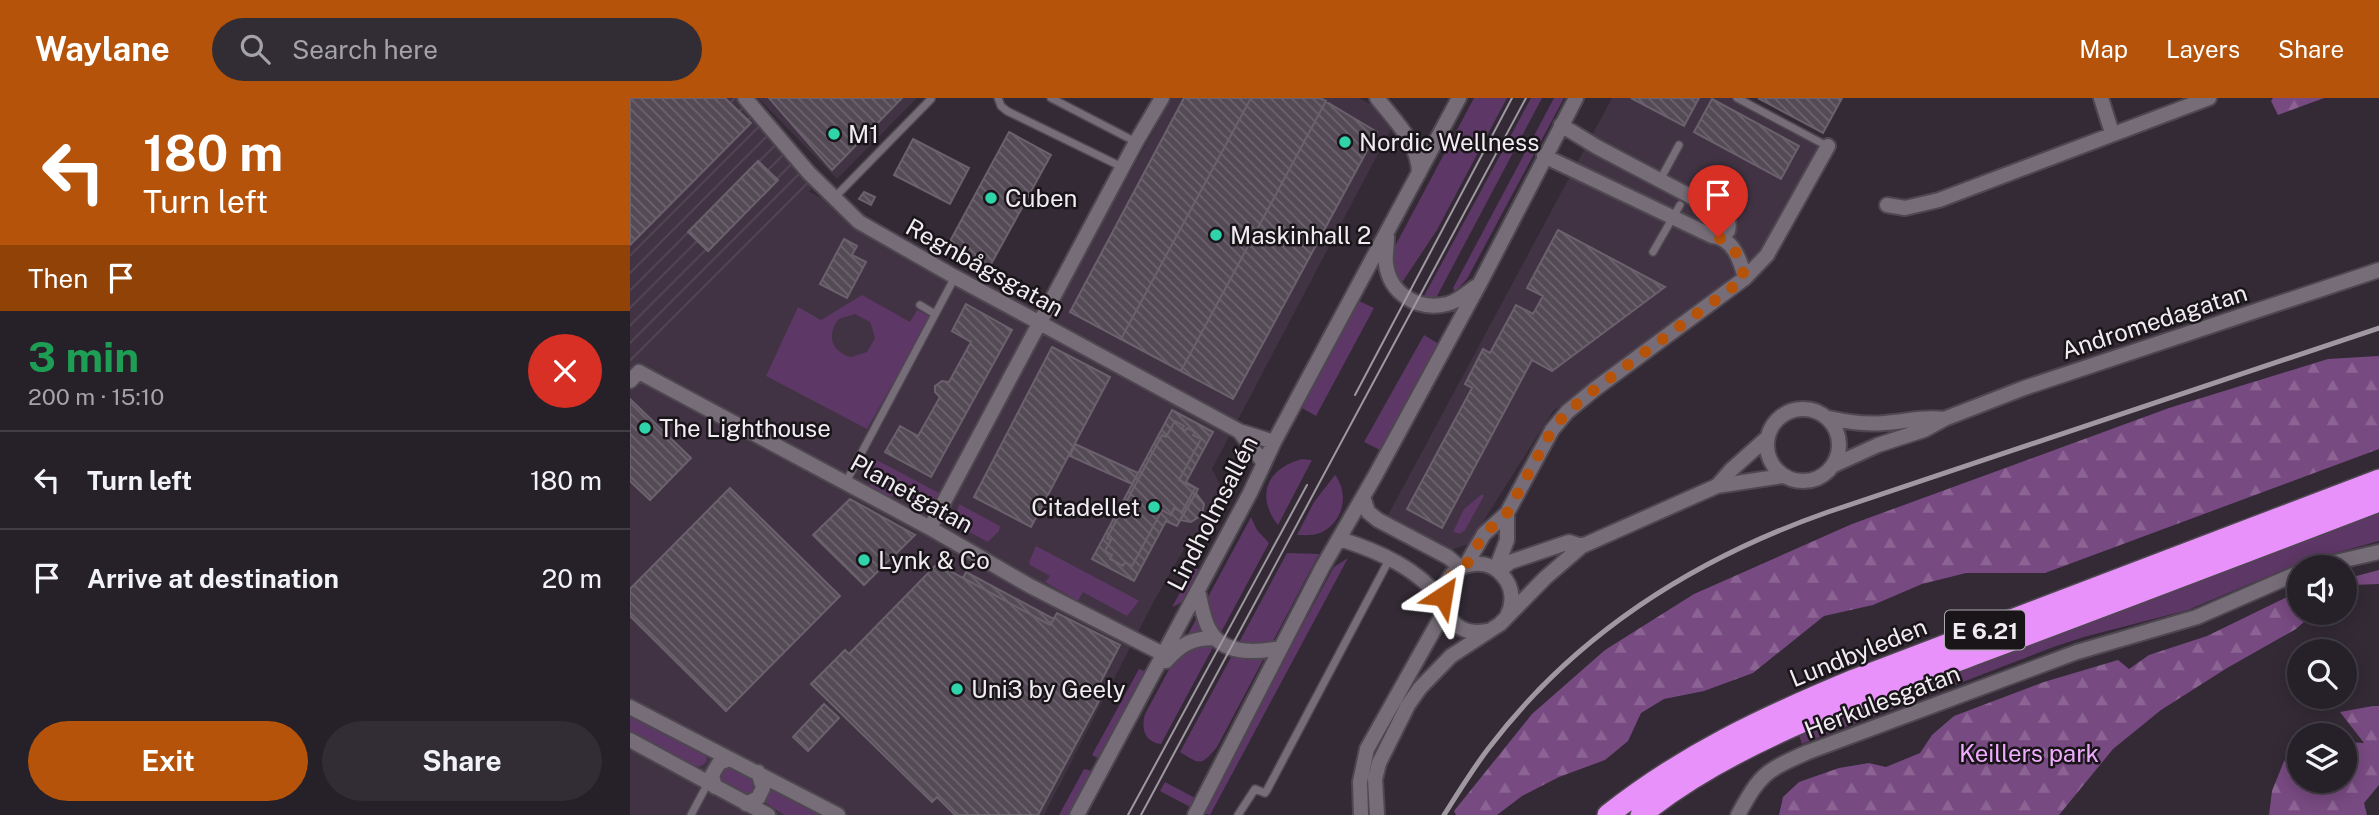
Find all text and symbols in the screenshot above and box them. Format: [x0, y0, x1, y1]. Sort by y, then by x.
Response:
search box [212, 18, 702, 81]
text: Waylane [35, 30, 170, 68]
icon: search [236, 30, 274, 68]
text: Search here [292, 34, 438, 65]
text: Map [2079, 35, 2128, 63]
text: Layers [2166, 35, 2240, 63]
text: Share [2278, 35, 2344, 63]
place label: M1 [848, 120, 879, 148]
text: 180 m [143, 124, 283, 182]
icon: left [28, 126, 119, 217]
marker: M1 [826, 126, 842, 142]
place label: Nordic Wellness [1359, 128, 1539, 156]
marker: Nordic Wellness [1337, 134, 1353, 150]
pin [1688, 165, 1748, 237]
icon: arrive [1699, 176, 1737, 214]
text: Turn left [143, 183, 268, 220]
place label: Cuben [1005, 184, 1077, 212]
marker: Cuben [983, 190, 999, 206]
street label: Regnbågsgatan [901, 212, 1069, 322]
place label: Maskinhall 2 [1230, 221, 1371, 249]
marker: Maskinhall 2 [1208, 227, 1224, 243]
icon: arrive [102, 259, 140, 297]
text: Then [28, 263, 88, 294]
street label: Andromedagatan [2058, 278, 2250, 364]
text: 3 min [28, 332, 139, 381]
button: close [528, 334, 602, 408]
text: 200 m · 15:10 [28, 383, 164, 410]
place label: The Lighthouse [659, 414, 831, 442]
marker: The Lighthouse [637, 420, 653, 436]
street label: Lindholmsallén [1161, 431, 1263, 595]
street label: Planetgatan [846, 448, 978, 538]
icon: left [28, 461, 66, 499]
text: Turn left [87, 465, 192, 496]
text: 180 m [530, 465, 602, 496]
place label: Citadellet [1031, 493, 1140, 521]
marker: Citadellet [1146, 499, 1162, 515]
place label: Lynk & Co [878, 546, 990, 574]
marker: Lynk & Co [856, 552, 872, 568]
map controls [2287, 555, 2357, 793]
button: sound [2287, 555, 2357, 625]
icon: arrive [28, 559, 66, 597]
position arrow [1406, 559, 1480, 633]
text: Arrive at destination [87, 563, 339, 594]
text: 20 m [542, 563, 602, 594]
road number: E 6.21 [1945, 610, 2025, 650]
street label: Lundbyleden [1785, 612, 1931, 692]
button: search [2287, 639, 2357, 709]
street label: Herkulesgatan [1800, 658, 1964, 744]
place label: Uni3 by Geely [971, 675, 1126, 703]
marker: Uni3 by Geely [949, 681, 965, 697]
button: Exit [28, 721, 308, 801]
button: Share [322, 721, 602, 801]
button: layers [2287, 723, 2357, 793]
park label: Keillers park [1959, 739, 2099, 767]

